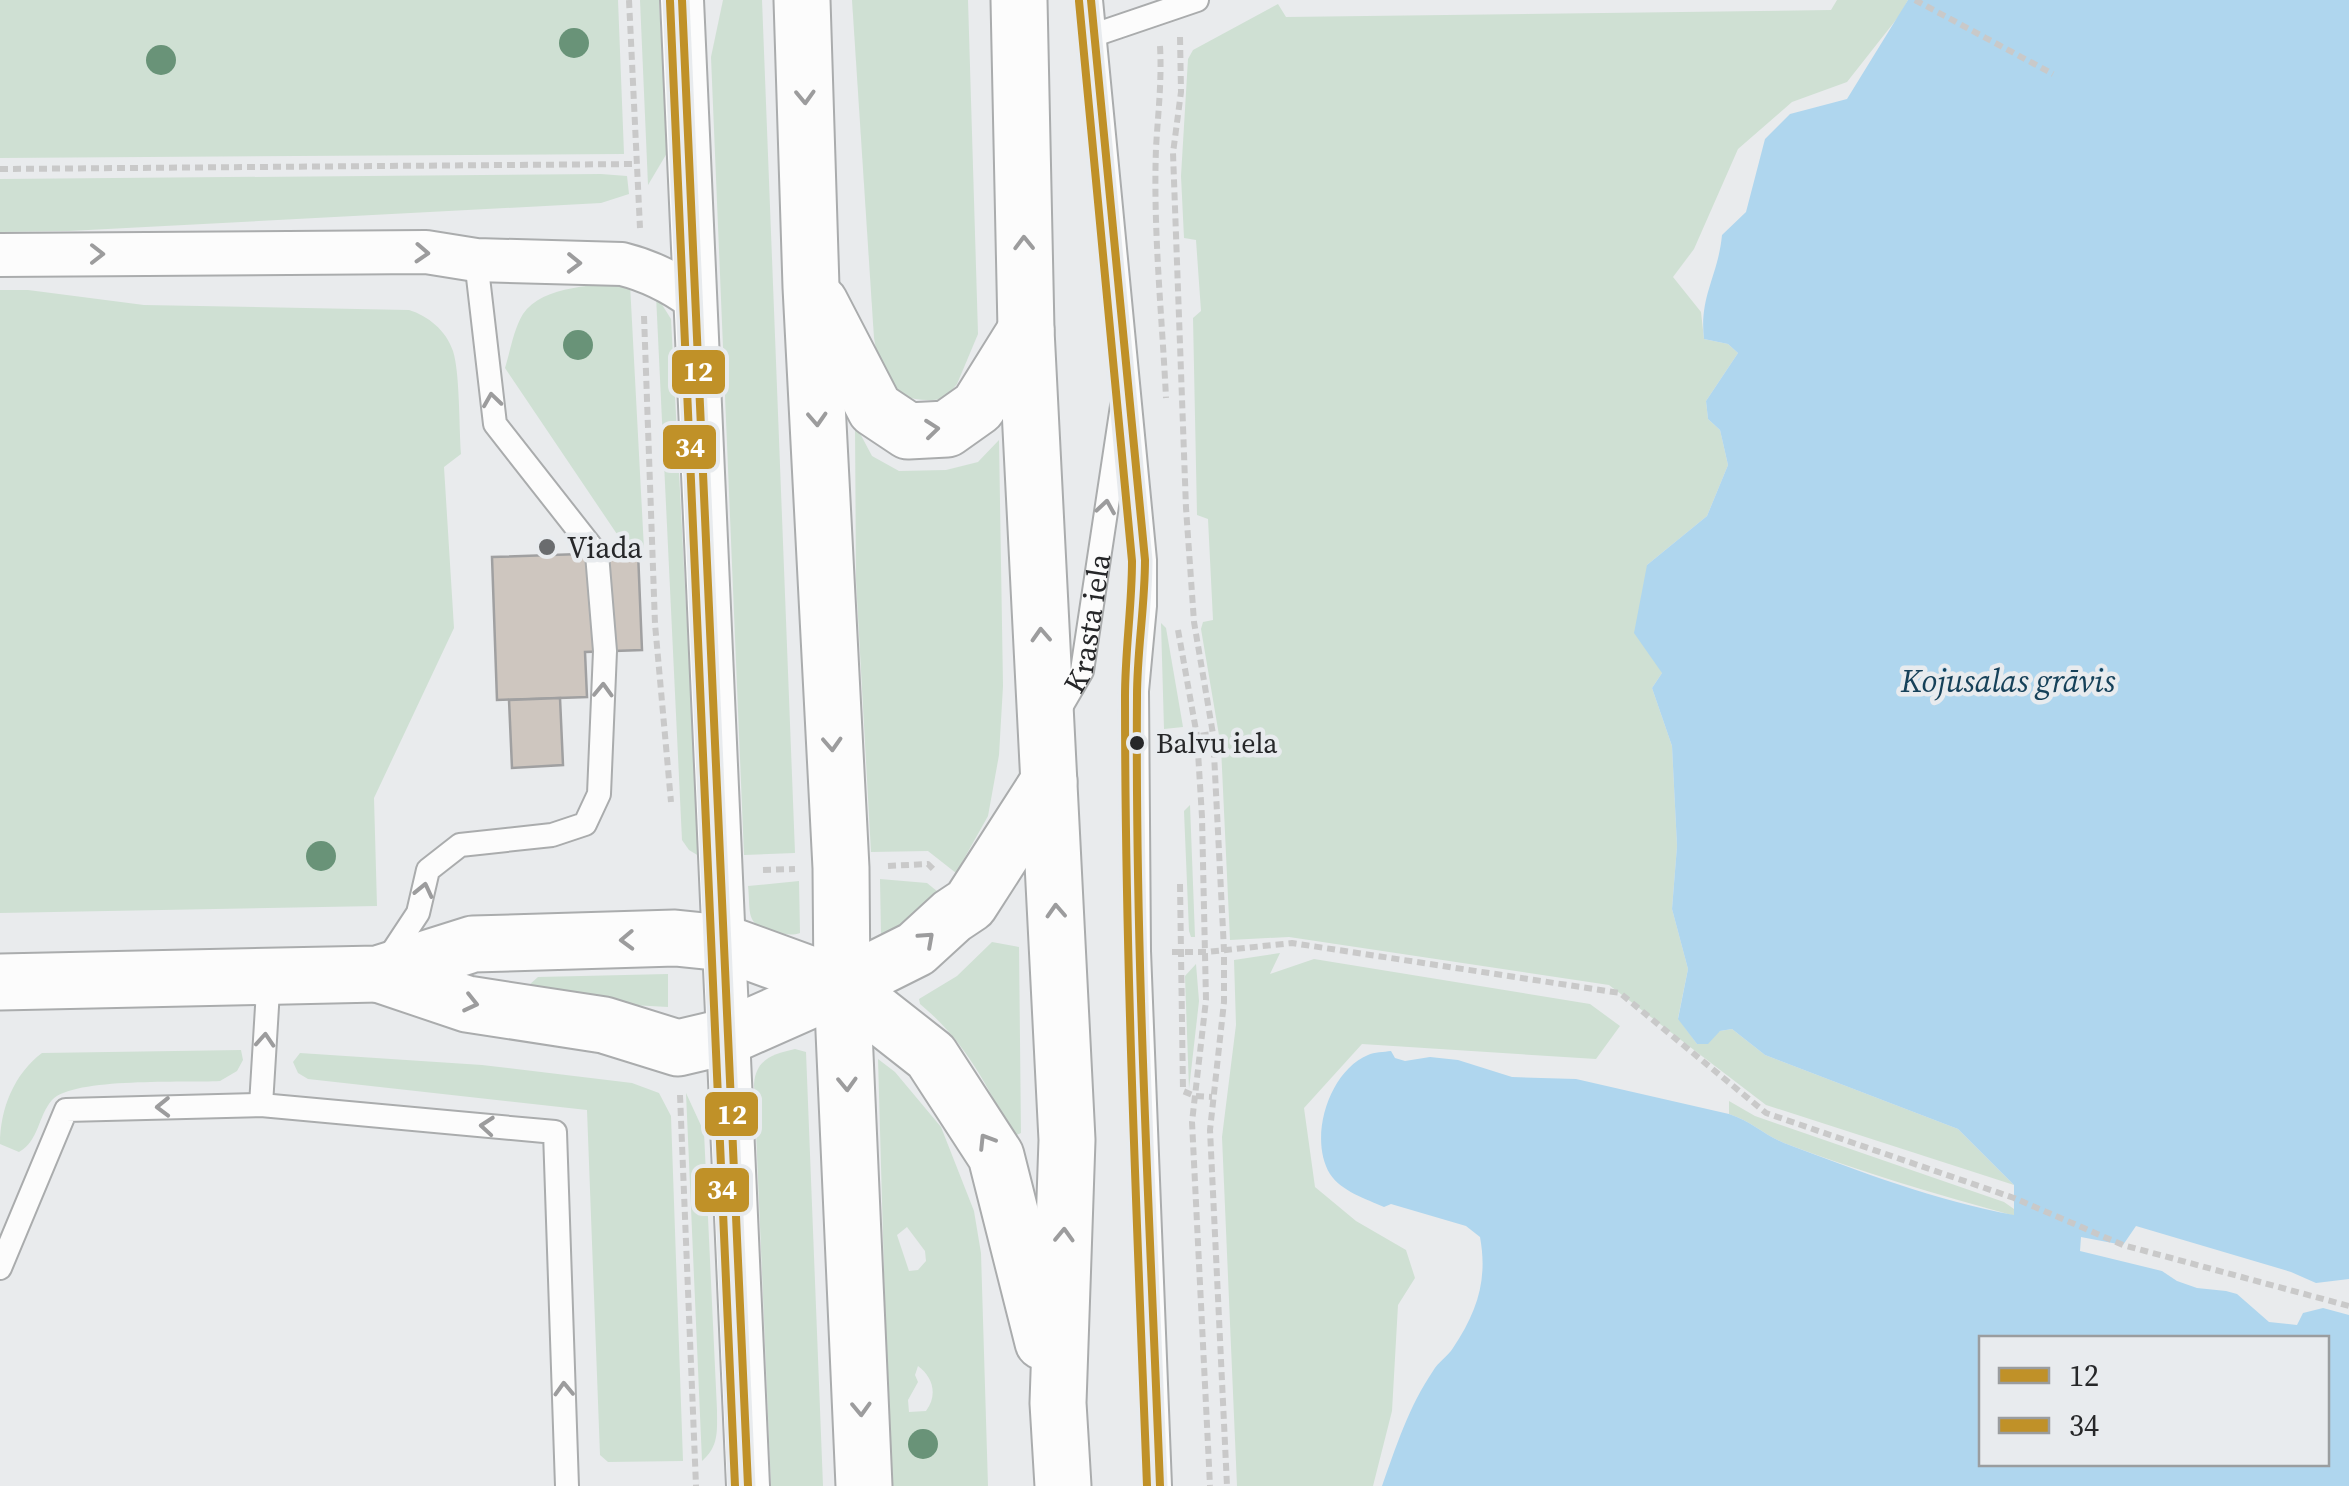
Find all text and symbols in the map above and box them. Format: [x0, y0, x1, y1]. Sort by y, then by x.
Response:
one-way arrow [794, 90, 815, 106]
one-way arrow [1013, 235, 1035, 250]
one-way arrow [415, 242, 431, 263]
one-way arrow [90, 243, 106, 265]
one-way arrow [566, 253, 582, 274]
line badge: 12 [670, 348, 727, 396]
text: 12 [683, 352, 713, 390]
one-way arrow [482, 392, 503, 408]
one-way arrow [807, 412, 828, 427]
one-way arrow [925, 419, 941, 440]
line badge: 34 [661, 423, 718, 471]
text: 34 [675, 428, 705, 466]
one-way arrow [1095, 499, 1116, 516]
place label: Viada [567, 527, 643, 568]
marker: Viada [536, 536, 558, 558]
street label: Krasta iela [1053, 550, 1120, 700]
one-way arrow [1030, 627, 1051, 643]
water label: Kojusalas grāvis [1900, 659, 2116, 703]
one-way arrow [593, 681, 614, 697]
place label: Balvu iela [1156, 724, 1278, 762]
marker: Balvu iela [1127, 733, 1147, 753]
one-way arrow [822, 736, 843, 752]
one-way arrow [412, 882, 433, 899]
one-way arrow [1046, 902, 1067, 918]
one-way arrow [618, 929, 634, 950]
one-way arrow [915, 932, 934, 950]
one-way arrow [462, 991, 479, 1012]
one-way arrow [254, 1031, 275, 1047]
one-way arrow [836, 1076, 857, 1092]
line badge: 12 [703, 1090, 760, 1138]
text: 12 [717, 1095, 747, 1133]
one-way arrow [155, 1097, 171, 1118]
one-way arrow [479, 1115, 495, 1137]
one-way arrow [979, 1134, 998, 1152]
line badge: 34 [693, 1166, 751, 1214]
text: 34 [707, 1170, 737, 1208]
one-way arrow [1053, 1227, 1074, 1243]
legend [1979, 1336, 2329, 1466]
text: 12 [2069, 1355, 2099, 1396]
one-way arrow [553, 1380, 574, 1396]
one-way arrow [850, 1401, 871, 1417]
text: 34 [2069, 1405, 2099, 1446]

